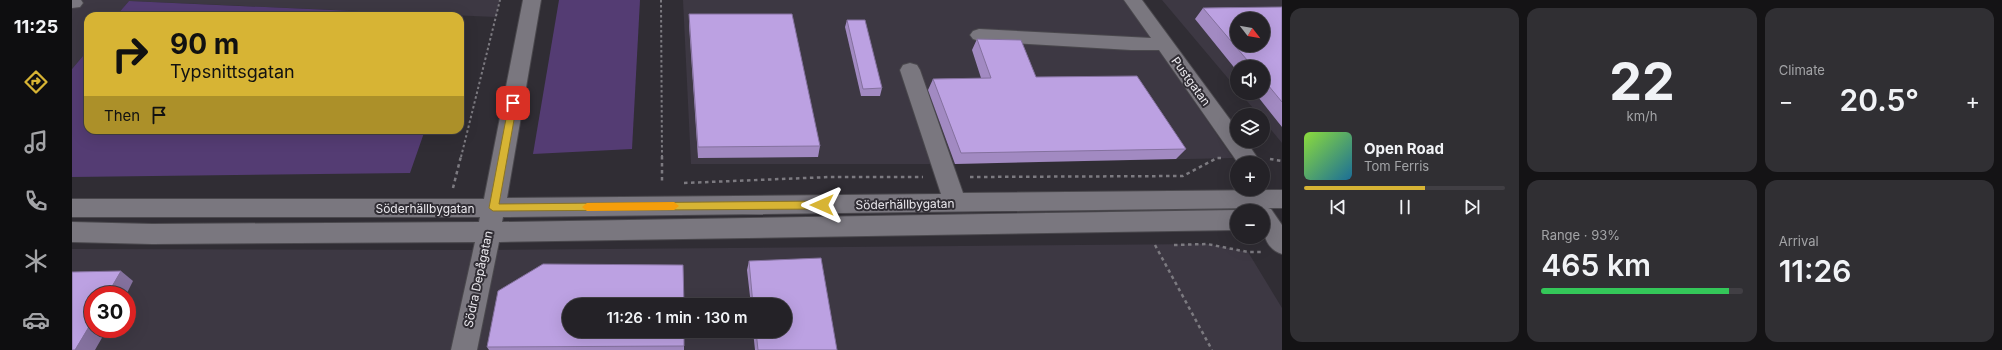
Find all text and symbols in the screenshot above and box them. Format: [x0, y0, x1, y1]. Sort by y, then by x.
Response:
north arrow [1230, 12, 1270, 52]
map controls [1230, 12, 1270, 244]
text: 11:25 [14, 16, 58, 37]
text: 90 m [170, 27, 239, 61]
icon: right [104, 28, 156, 80]
text: 22 [1609, 50, 1675, 113]
street label: Pustgatan [1168, 54, 1214, 108]
button: sound [1230, 60, 1270, 100]
text: Typsnittsgatan [170, 61, 295, 82]
text: Climate [1779, 62, 1825, 78]
icon: directions [22, 68, 50, 96]
text: 20.5° [1840, 82, 1919, 118]
pin [496, 86, 530, 120]
text: − [1779, 88, 1793, 114]
text: + [1965, 88, 1980, 114]
icon: arrive [502, 92, 524, 114]
icon: arrive [148, 104, 170, 126]
text: Then [104, 106, 140, 125]
button: layers [1230, 108, 1270, 148]
text: km/h [1627, 108, 1657, 124]
icon: music [22, 128, 50, 156]
text: Open Road [1364, 139, 1444, 158]
button: + [1230, 156, 1270, 196]
text: Tom Ferris [1364, 158, 1429, 174]
position arrow [801, 184, 843, 226]
icon: phone [22, 187, 50, 215]
street label: Söderhällbygatan [855, 196, 955, 212]
icon: previous [1327, 196, 1349, 218]
icon: pause [1394, 196, 1416, 218]
icon: next [1461, 196, 1483, 218]
street label: Söderhällbygatan [375, 201, 475, 216]
button: − [1230, 204, 1270, 244]
text: Range · 93% [1541, 227, 1620, 243]
street label: Södra Depågatan [460, 229, 496, 329]
text: Arrival [1779, 233, 1819, 249]
icon: climate [22, 247, 50, 275]
text: 465 km [1541, 247, 1651, 283]
text: 11:26 [1779, 253, 1851, 289]
speed limit sign: 30 [84, 286, 136, 338]
icon: car [22, 306, 50, 334]
text: 11:26 · 1 min · 130 m [607, 308, 747, 327]

